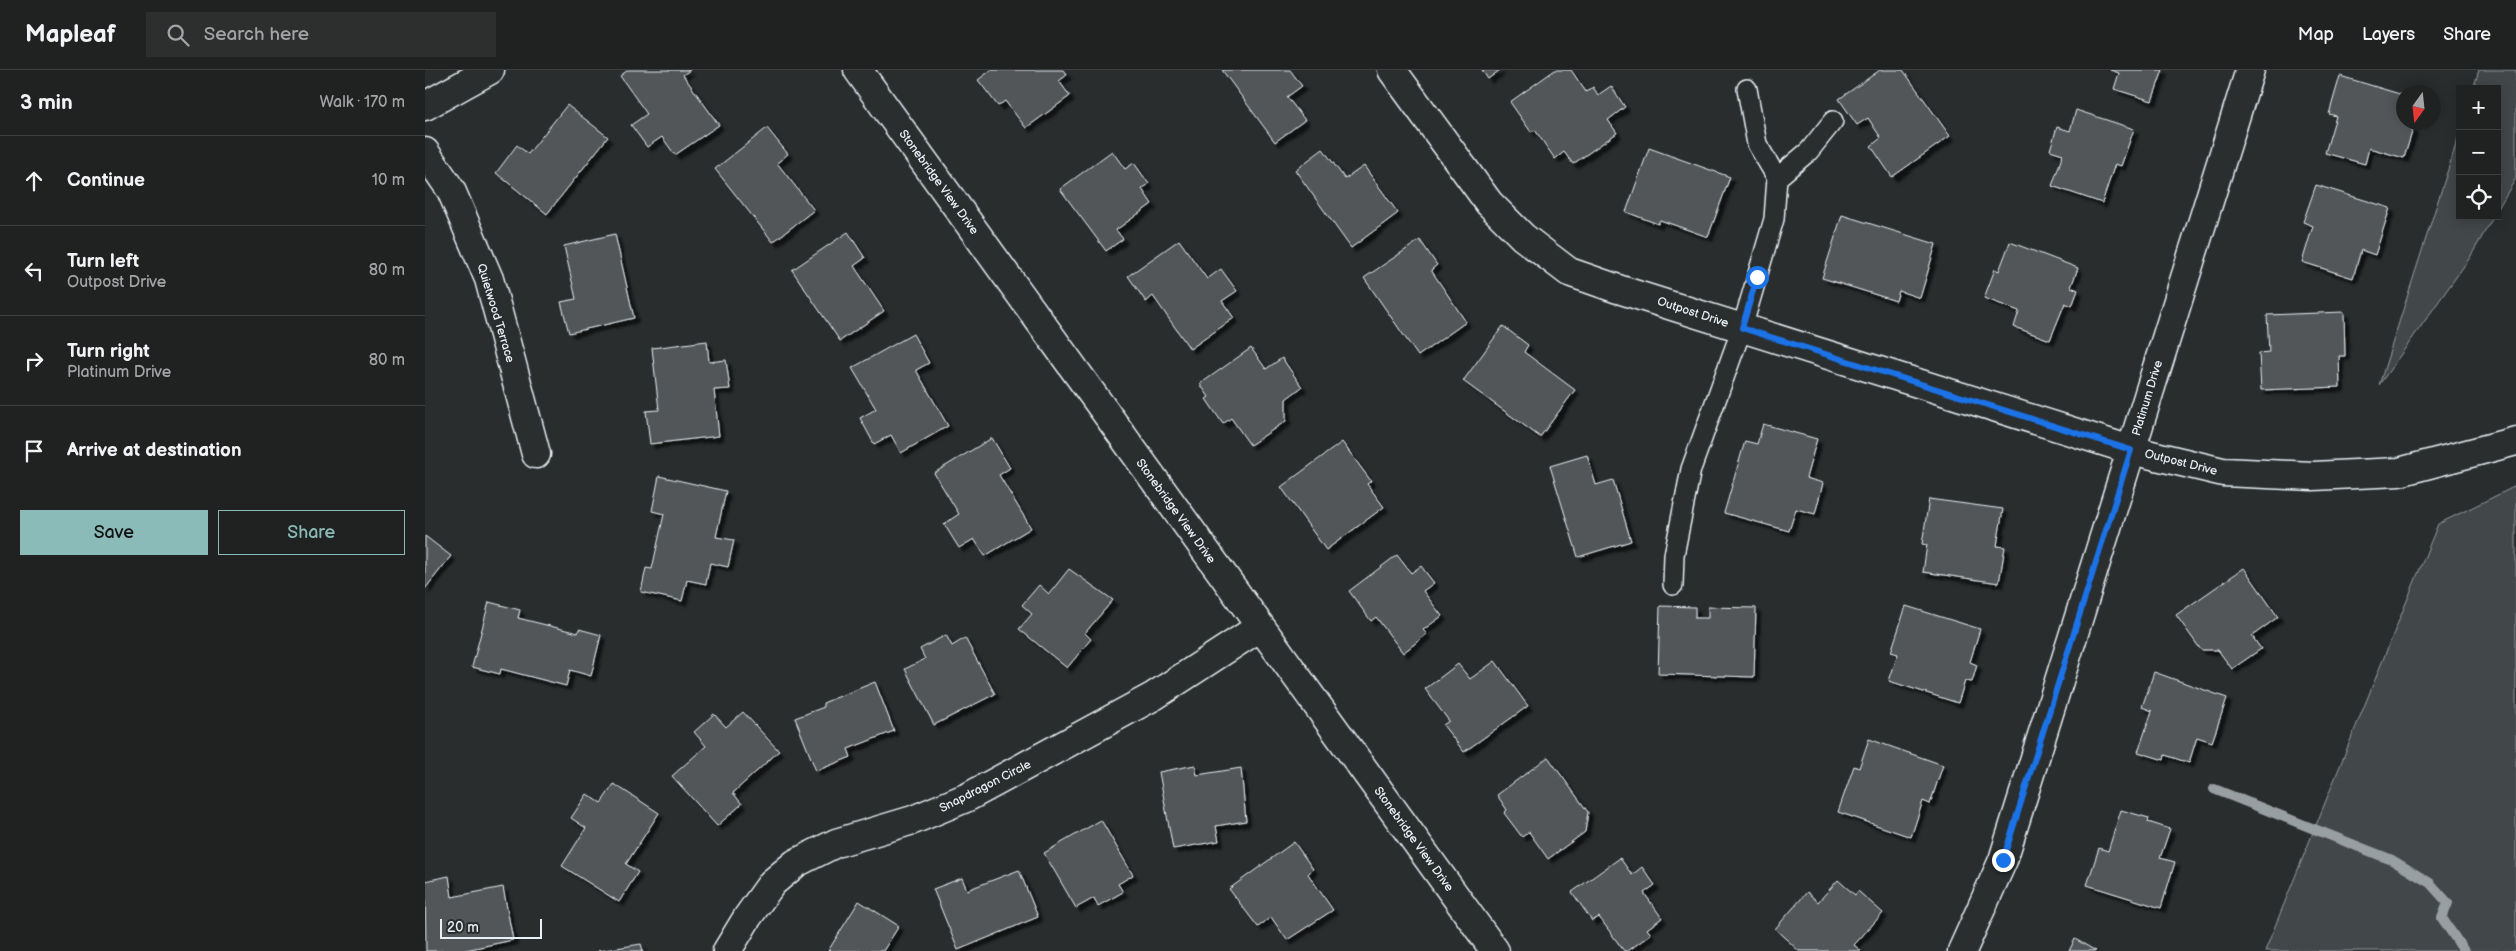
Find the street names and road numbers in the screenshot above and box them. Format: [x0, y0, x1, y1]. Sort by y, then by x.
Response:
street label: Stonebridge View Drive [896, 127, 982, 238]
street label: Quietwood Terrace [473, 262, 518, 364]
street label: Outpost Drive [1655, 294, 1731, 331]
street label: Platinum Drive [2129, 359, 2166, 438]
street label: Outpost Drive [2143, 446, 2219, 479]
street label: Stonebridge View Drive [1133, 456, 1219, 567]
street label: Snapdragon Circle [937, 757, 1034, 816]
street label: Stonebridge View Drive [1371, 784, 1457, 895]

